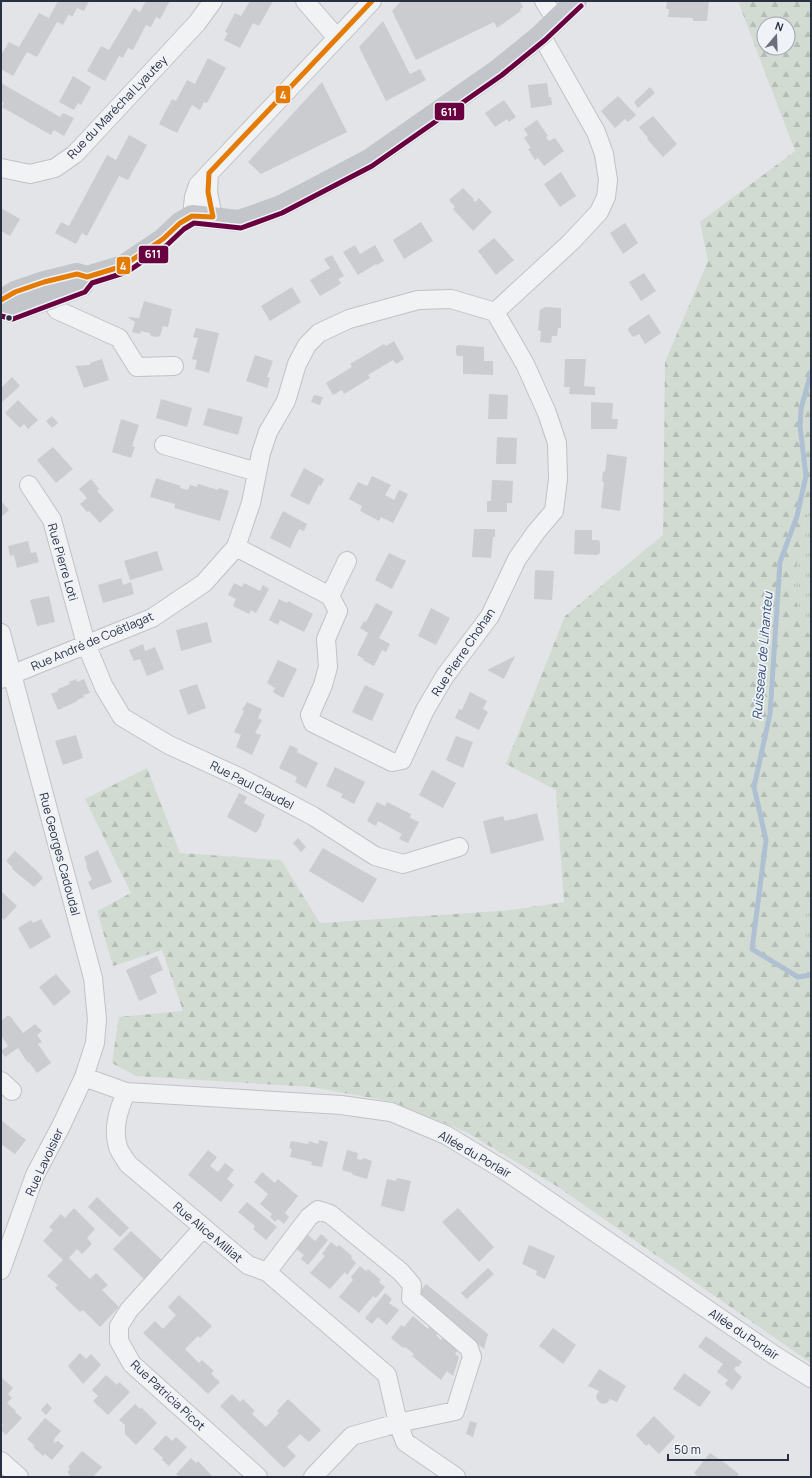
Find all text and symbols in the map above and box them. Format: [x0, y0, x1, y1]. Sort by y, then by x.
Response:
north arrow [756, 16, 796, 56]
text: N [773, 18, 786, 34]
street label: Rue du Maréchal Lyautey [63, 51, 171, 162]
line badge: 4 [275, 85, 291, 104]
text: 4 [280, 87, 287, 102]
line badge: 611 [434, 102, 465, 121]
text: 611 [441, 104, 457, 119]
line badge: 611 [138, 245, 169, 264]
text: 611 [145, 246, 161, 261]
line badge: 4 [116, 256, 131, 275]
text: 4 [120, 258, 127, 273]
unlabelled marker [4, 313, 14, 323]
street label: Rue Pierre Loti [44, 521, 82, 603]
water label: Ruisseau de Lihanteu [747, 590, 777, 721]
street label: Rue Pierre Chohan [427, 605, 499, 699]
street label: Rue André de Coëtlagat [28, 607, 156, 675]
street label: Rue Paul Claudel [207, 757, 297, 813]
street label: Rue Georges Cadoudal [35, 791, 85, 917]
street label: Rue Lavoisier [21, 1125, 67, 1199]
street label: Allée du Porlair [435, 1126, 515, 1182]
street label: Rue Alice Milliat [170, 1198, 247, 1266]
street label: Allée du Porlair [705, 1304, 783, 1364]
street label: Rue Patricia Picot [127, 1356, 209, 1434]
scale bar [668, 1436, 788, 1462]
text: 50 m [674, 1441, 701, 1458]

